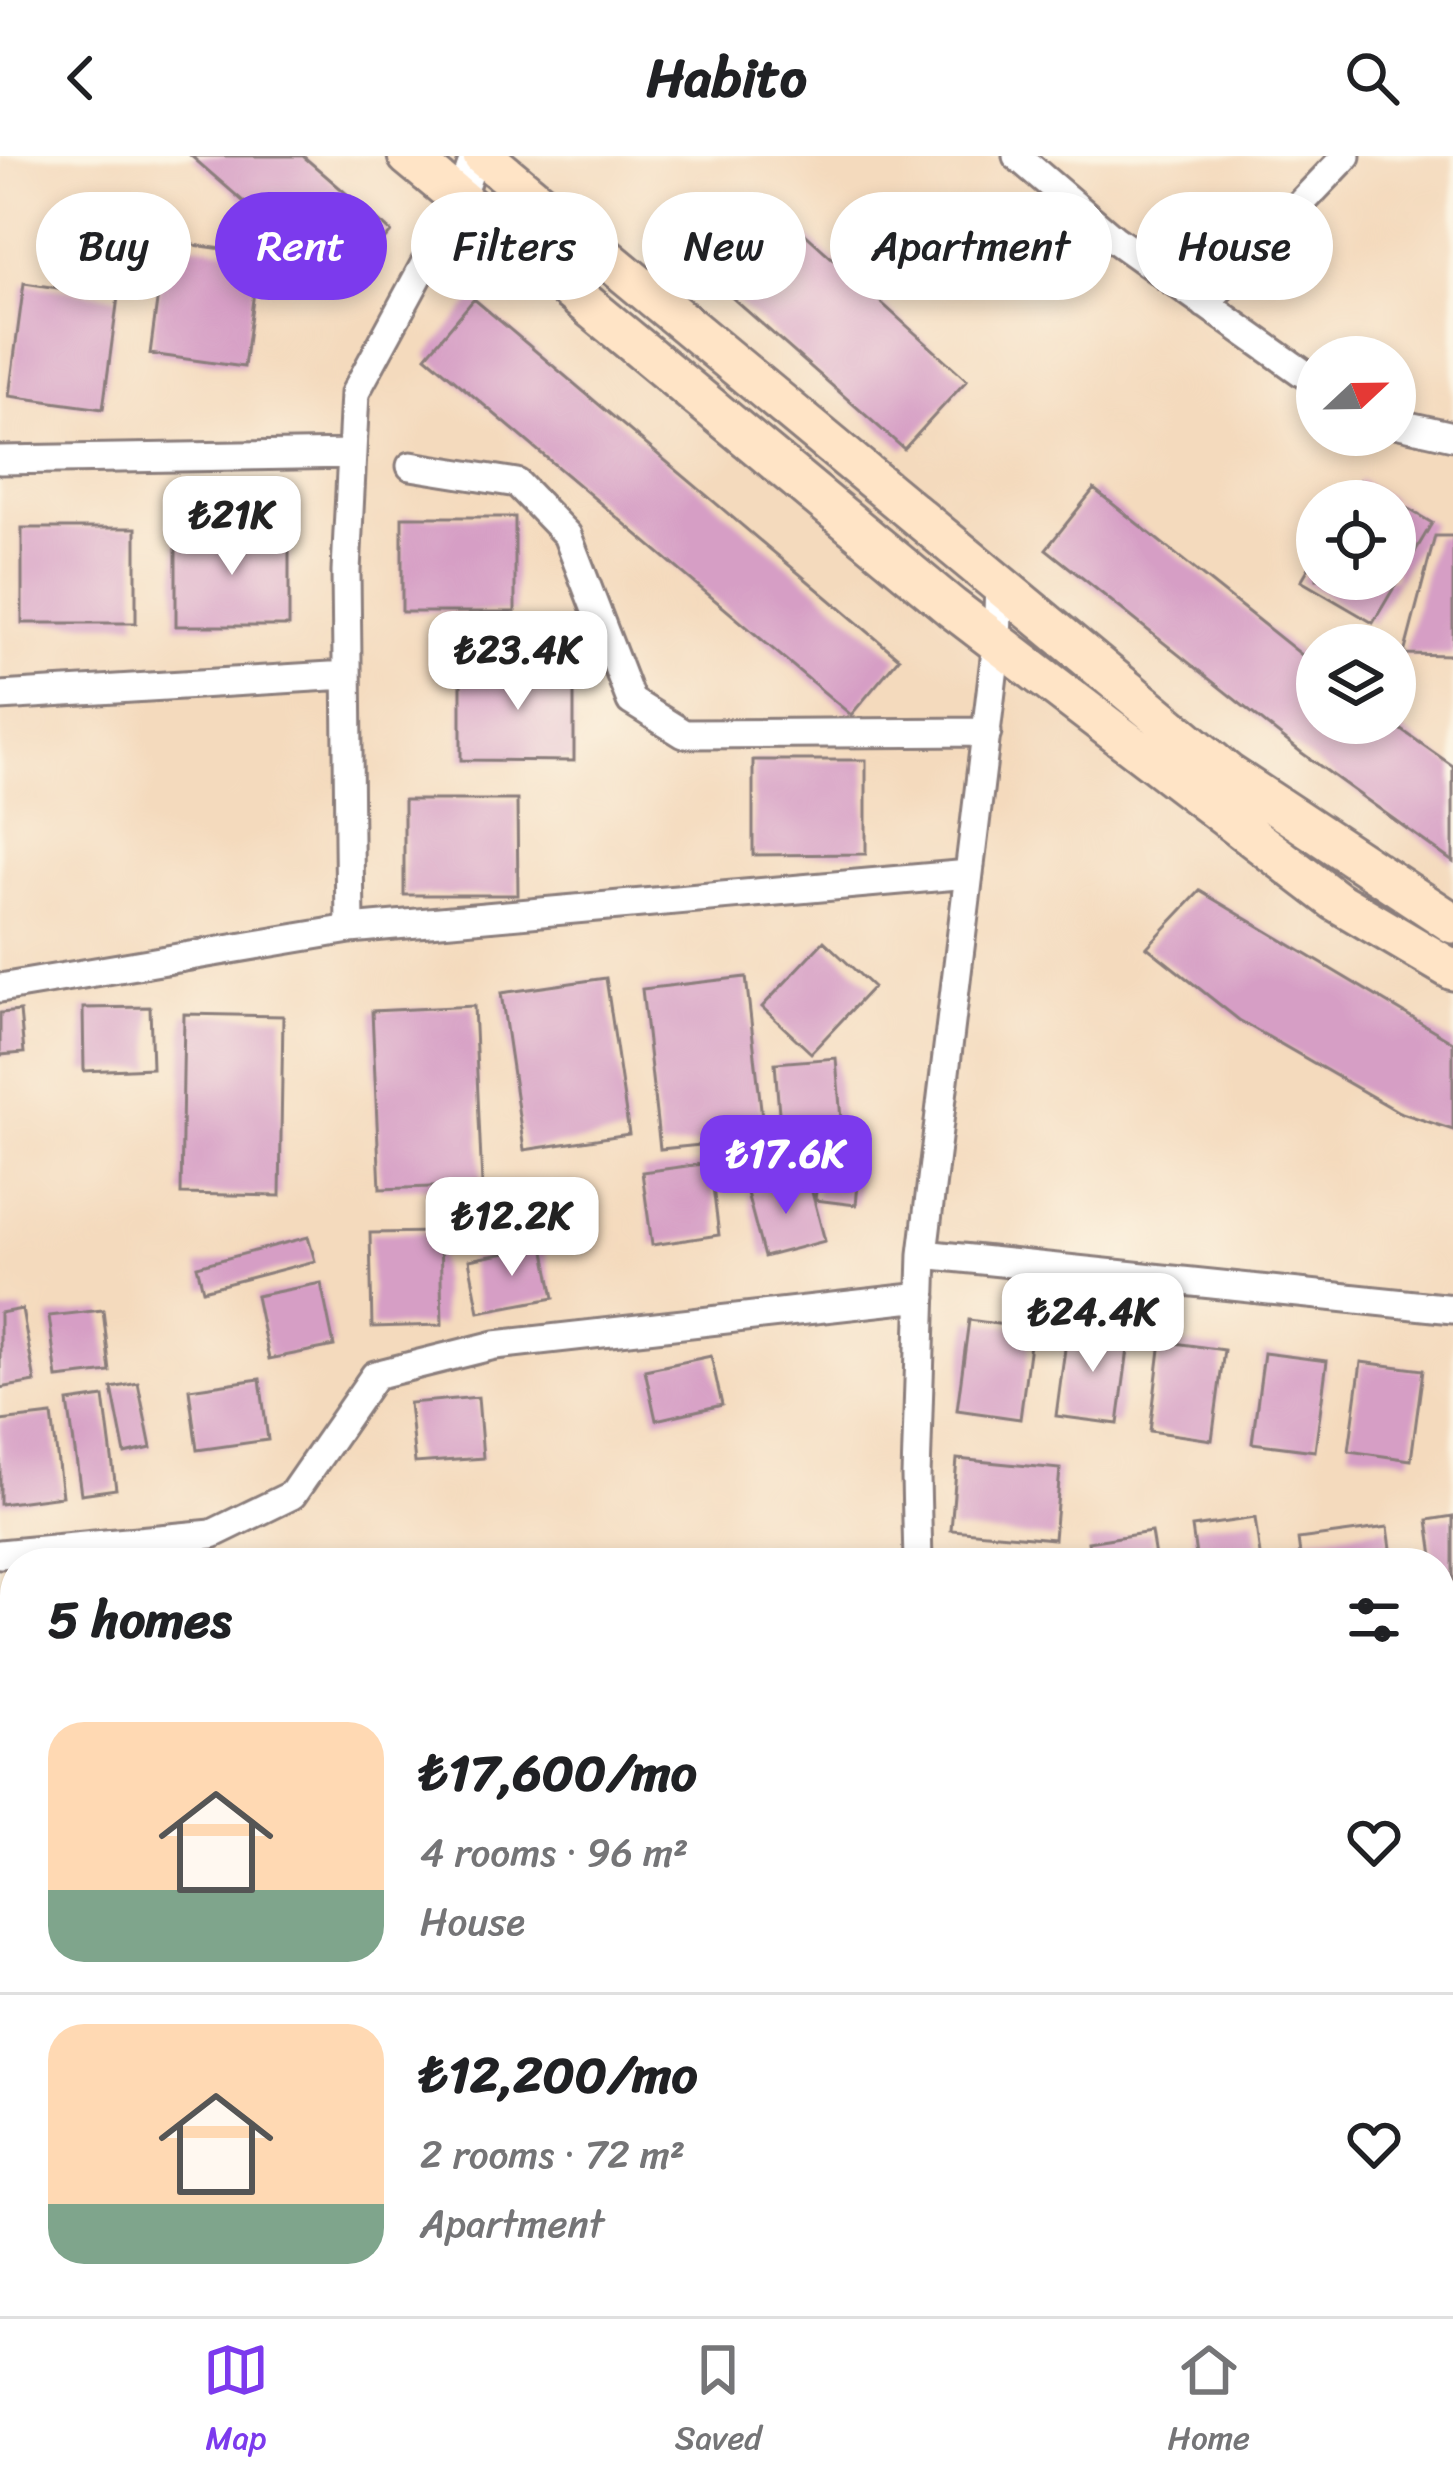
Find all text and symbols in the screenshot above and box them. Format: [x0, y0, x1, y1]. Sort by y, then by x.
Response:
text: Habito [646, 30, 807, 126]
icon: back [48, 45, 114, 111]
icon: search [1339, 45, 1405, 111]
chip: Buy [36, 192, 191, 300]
chip: Rent [215, 192, 387, 300]
chip: Filters [411, 192, 618, 300]
chip: New [642, 192, 806, 300]
chip: Apartment [830, 192, 1112, 300]
chip: House [1136, 192, 1333, 300]
north arrow [1296, 336, 1416, 456]
map controls [1296, 336, 1416, 744]
pin: ₺21K [161, 476, 303, 578]
text: ₺21K [190, 480, 274, 549]
button: locate [1296, 480, 1416, 600]
pin: ₺23.4K [420, 611, 616, 713]
text: ₺23.4K [455, 615, 581, 684]
button: layers [1296, 624, 1416, 744]
pin: ₺17.6K [688, 1115, 884, 1217]
text: ₺17.6K [727, 1119, 845, 1188]
pin: ₺12.2K [414, 1177, 610, 1279]
text: ₺12.2K [453, 1181, 571, 1250]
pin: ₺24.4K [995, 1273, 1191, 1375]
text: ₺24.4K [1029, 1277, 1157, 1346]
text: 5 homes [48, 1575, 231, 1665]
icon: filters [1341, 1587, 1407, 1653]
text: ₺17,600/mo [420, 1728, 697, 1818]
icon: home [144, 1770, 288, 1914]
icon: heart [1341, 1809, 1407, 1875]
text: 4 rooms · 96 m² [420, 1818, 688, 1887]
text: House [420, 1887, 525, 1956]
text: ₺12,200/mo [420, 2030, 697, 2120]
icon: home [144, 2072, 288, 2216]
icon: heart [1341, 2111, 1407, 2177]
text: 2 rooms · 72 m² [420, 2120, 685, 2189]
text: Apartment [420, 2189, 604, 2258]
tab: Map [203, 2337, 269, 2467]
tab: Saved [675, 2337, 762, 2467]
tab: Home [1168, 2337, 1250, 2467]

